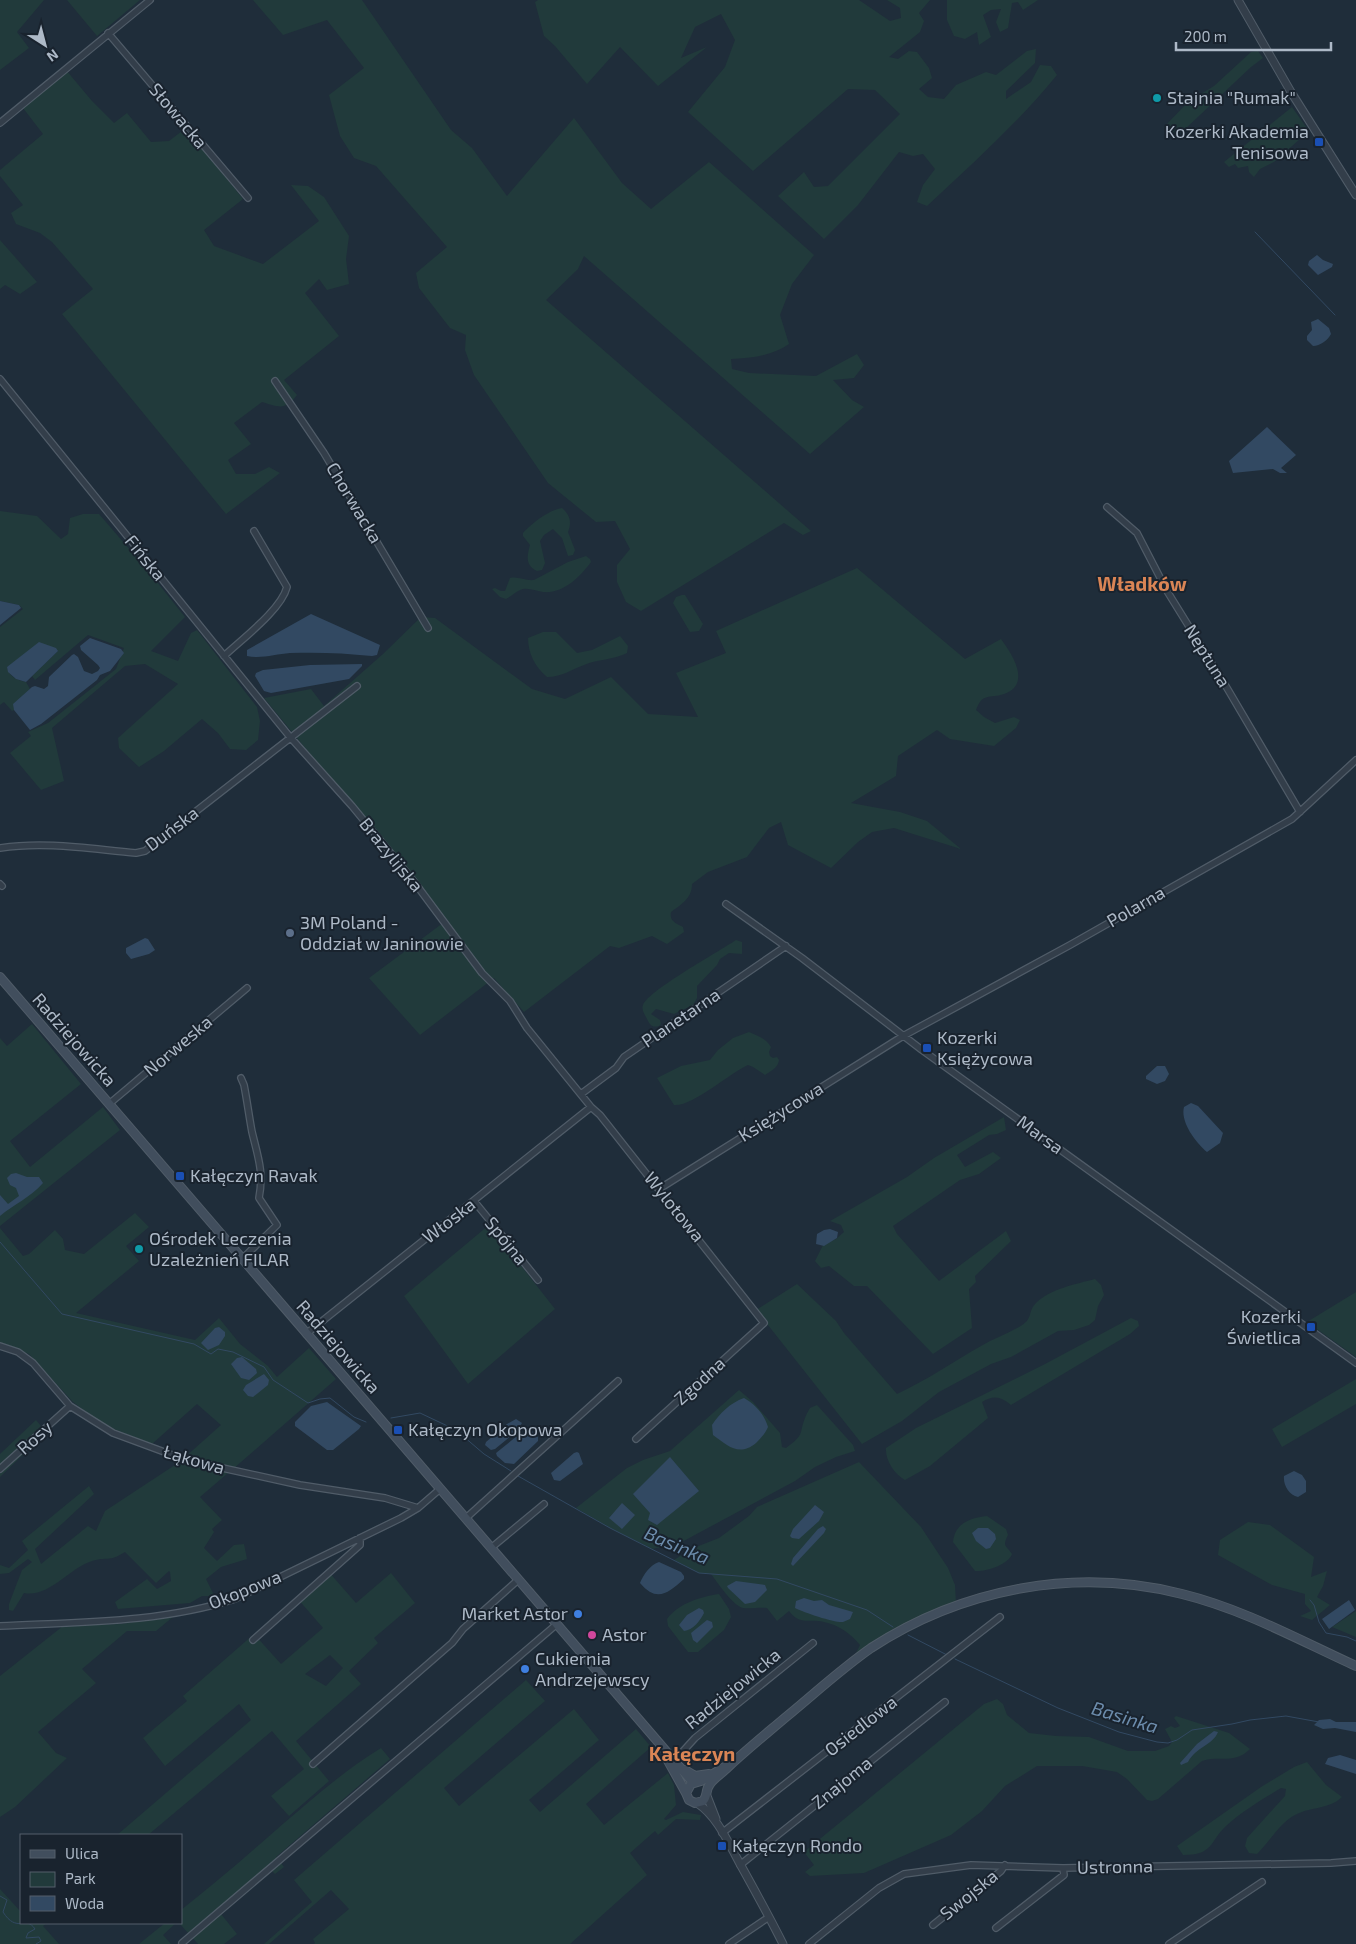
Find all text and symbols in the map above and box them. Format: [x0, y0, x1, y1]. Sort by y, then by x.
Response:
north arrow [20, 20, 70, 70]
scale bar [1176, 20, 1331, 52]
text: 200 m [1184, 27, 1227, 45]
text: N [44, 46, 62, 66]
street label: Słowacka [145, 78, 212, 153]
place label: Stajnia "Rumak" [1167, 86, 1296, 108]
marker: Stajnia "Rumak" [1151, 92, 1163, 104]
place label: Kozerki Akademia Tenisowa [1165, 120, 1309, 163]
marker: Kozerki Akademia Tenisowa [1313, 136, 1325, 148]
street label: Chorwacka [322, 458, 388, 547]
street label: Fińska [121, 530, 171, 585]
district label: Władków [1097, 571, 1187, 595]
street label: Neptuna [1180, 620, 1236, 691]
street label: Duńska [140, 801, 202, 855]
street label: Brazylijska [355, 813, 428, 896]
street label: Polarna [1102, 881, 1169, 932]
place label: 3M Poland - Oddział w Janinowie [300, 911, 464, 954]
marker: 3M Poland - Oddział w Janinowie [284, 927, 296, 939]
street label: Planetarna [637, 983, 724, 1052]
street label: Radziejowicka [28, 988, 121, 1091]
street label: Norweska [139, 1010, 216, 1080]
place label: Kozerki Księżycowa [937, 1026, 1033, 1069]
marker: Kozerki Księżycowa [921, 1042, 933, 1054]
street label: Księżycowa [734, 1076, 827, 1146]
street label: Marsa [1013, 1110, 1068, 1158]
place label: Kałęczyn Ravak [190, 1164, 318, 1186]
street label: Wylotowa [640, 1167, 710, 1246]
marker: Kałęczyn Ravak [174, 1170, 186, 1182]
street label: Włoska [417, 1193, 479, 1248]
street label: Spójna [481, 1212, 533, 1269]
place label: Ośrodek Leczenia Uzależnień FILAR [149, 1227, 292, 1270]
marker: Ośrodek Leczenia Uzależnień FILAR [133, 1243, 145, 1255]
street label: Radziejowicka [292, 1295, 385, 1398]
place label: Kozerki Świetlica [1227, 1305, 1301, 1348]
marker: Kozerki Świetlica [1305, 1321, 1317, 1333]
street label: Zgodna [669, 1352, 729, 1409]
street label: Rosy [12, 1415, 57, 1459]
place label: Kałęczyn Okopowa [408, 1418, 562, 1440]
marker: Kałęczyn Okopowa [392, 1424, 404, 1436]
street label: Łąkowa [161, 1440, 228, 1478]
water label: Basinka [641, 1521, 713, 1569]
street label: Okopowa [205, 1565, 284, 1614]
place label: Market Astor [461, 1602, 568, 1624]
marker: Market Astor [572, 1608, 584, 1620]
place label: Astor [602, 1623, 647, 1645]
marker: Astor [586, 1629, 598, 1641]
street label: Radziejowicka [680, 1643, 785, 1733]
place label: Cukiernia Andrzejewscy [535, 1647, 650, 1690]
marker: Cukiernia Andrzejewscy [519, 1663, 531, 1675]
street label: Osiedlowa [820, 1690, 901, 1760]
water label: Basinka [1089, 1695, 1161, 1738]
district label: Kałęczyn [649, 1741, 735, 1766]
street label: Znajoma [807, 1751, 876, 1813]
legend [20, 1834, 182, 1924]
place label: Kałęczyn Rondo [732, 1834, 862, 1856]
marker: Kałęczyn Rondo [716, 1840, 728, 1852]
text: Ulica [65, 1844, 99, 1862]
street label: Ustronna [1077, 1854, 1153, 1878]
street label: Swojska [935, 1864, 1002, 1924]
text: Park [65, 1869, 96, 1887]
text: Woda [65, 1894, 104, 1912]

